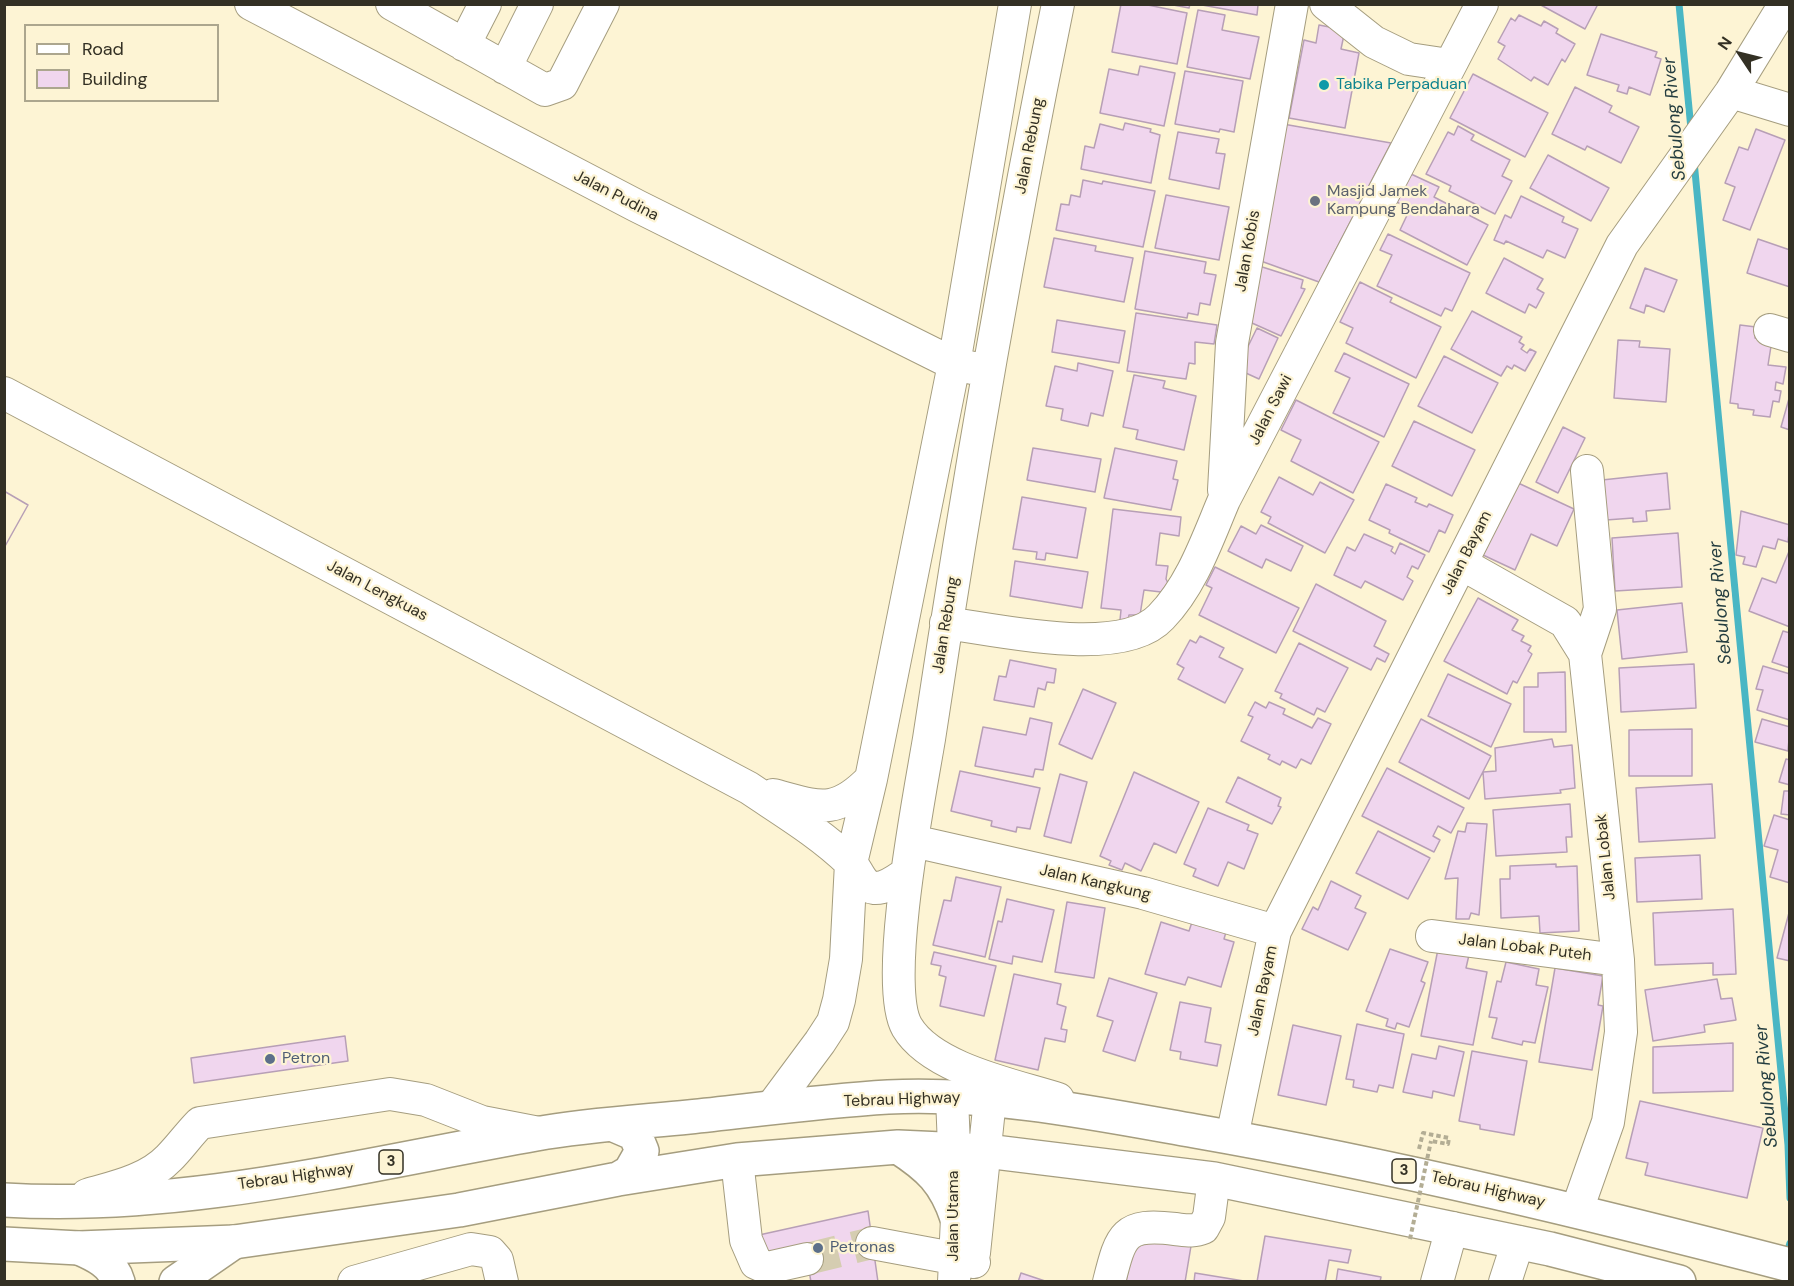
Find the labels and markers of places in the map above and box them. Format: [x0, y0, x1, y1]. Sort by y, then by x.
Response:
place label: Tabika Perpaduan [1336, 75, 1467, 95]
marker: Tabika Perpaduan [1317, 78, 1331, 92]
place label: Masjid Jamek Kampung Bendahara [1327, 182, 1480, 220]
marker: Masjid Jamek Kampung Bendahara [1308, 194, 1322, 208]
place label: Petron [282, 1049, 330, 1069]
marker: Petron [263, 1052, 277, 1066]
place label: Petronas [830, 1238, 895, 1258]
marker: Petronas [811, 1241, 825, 1255]

